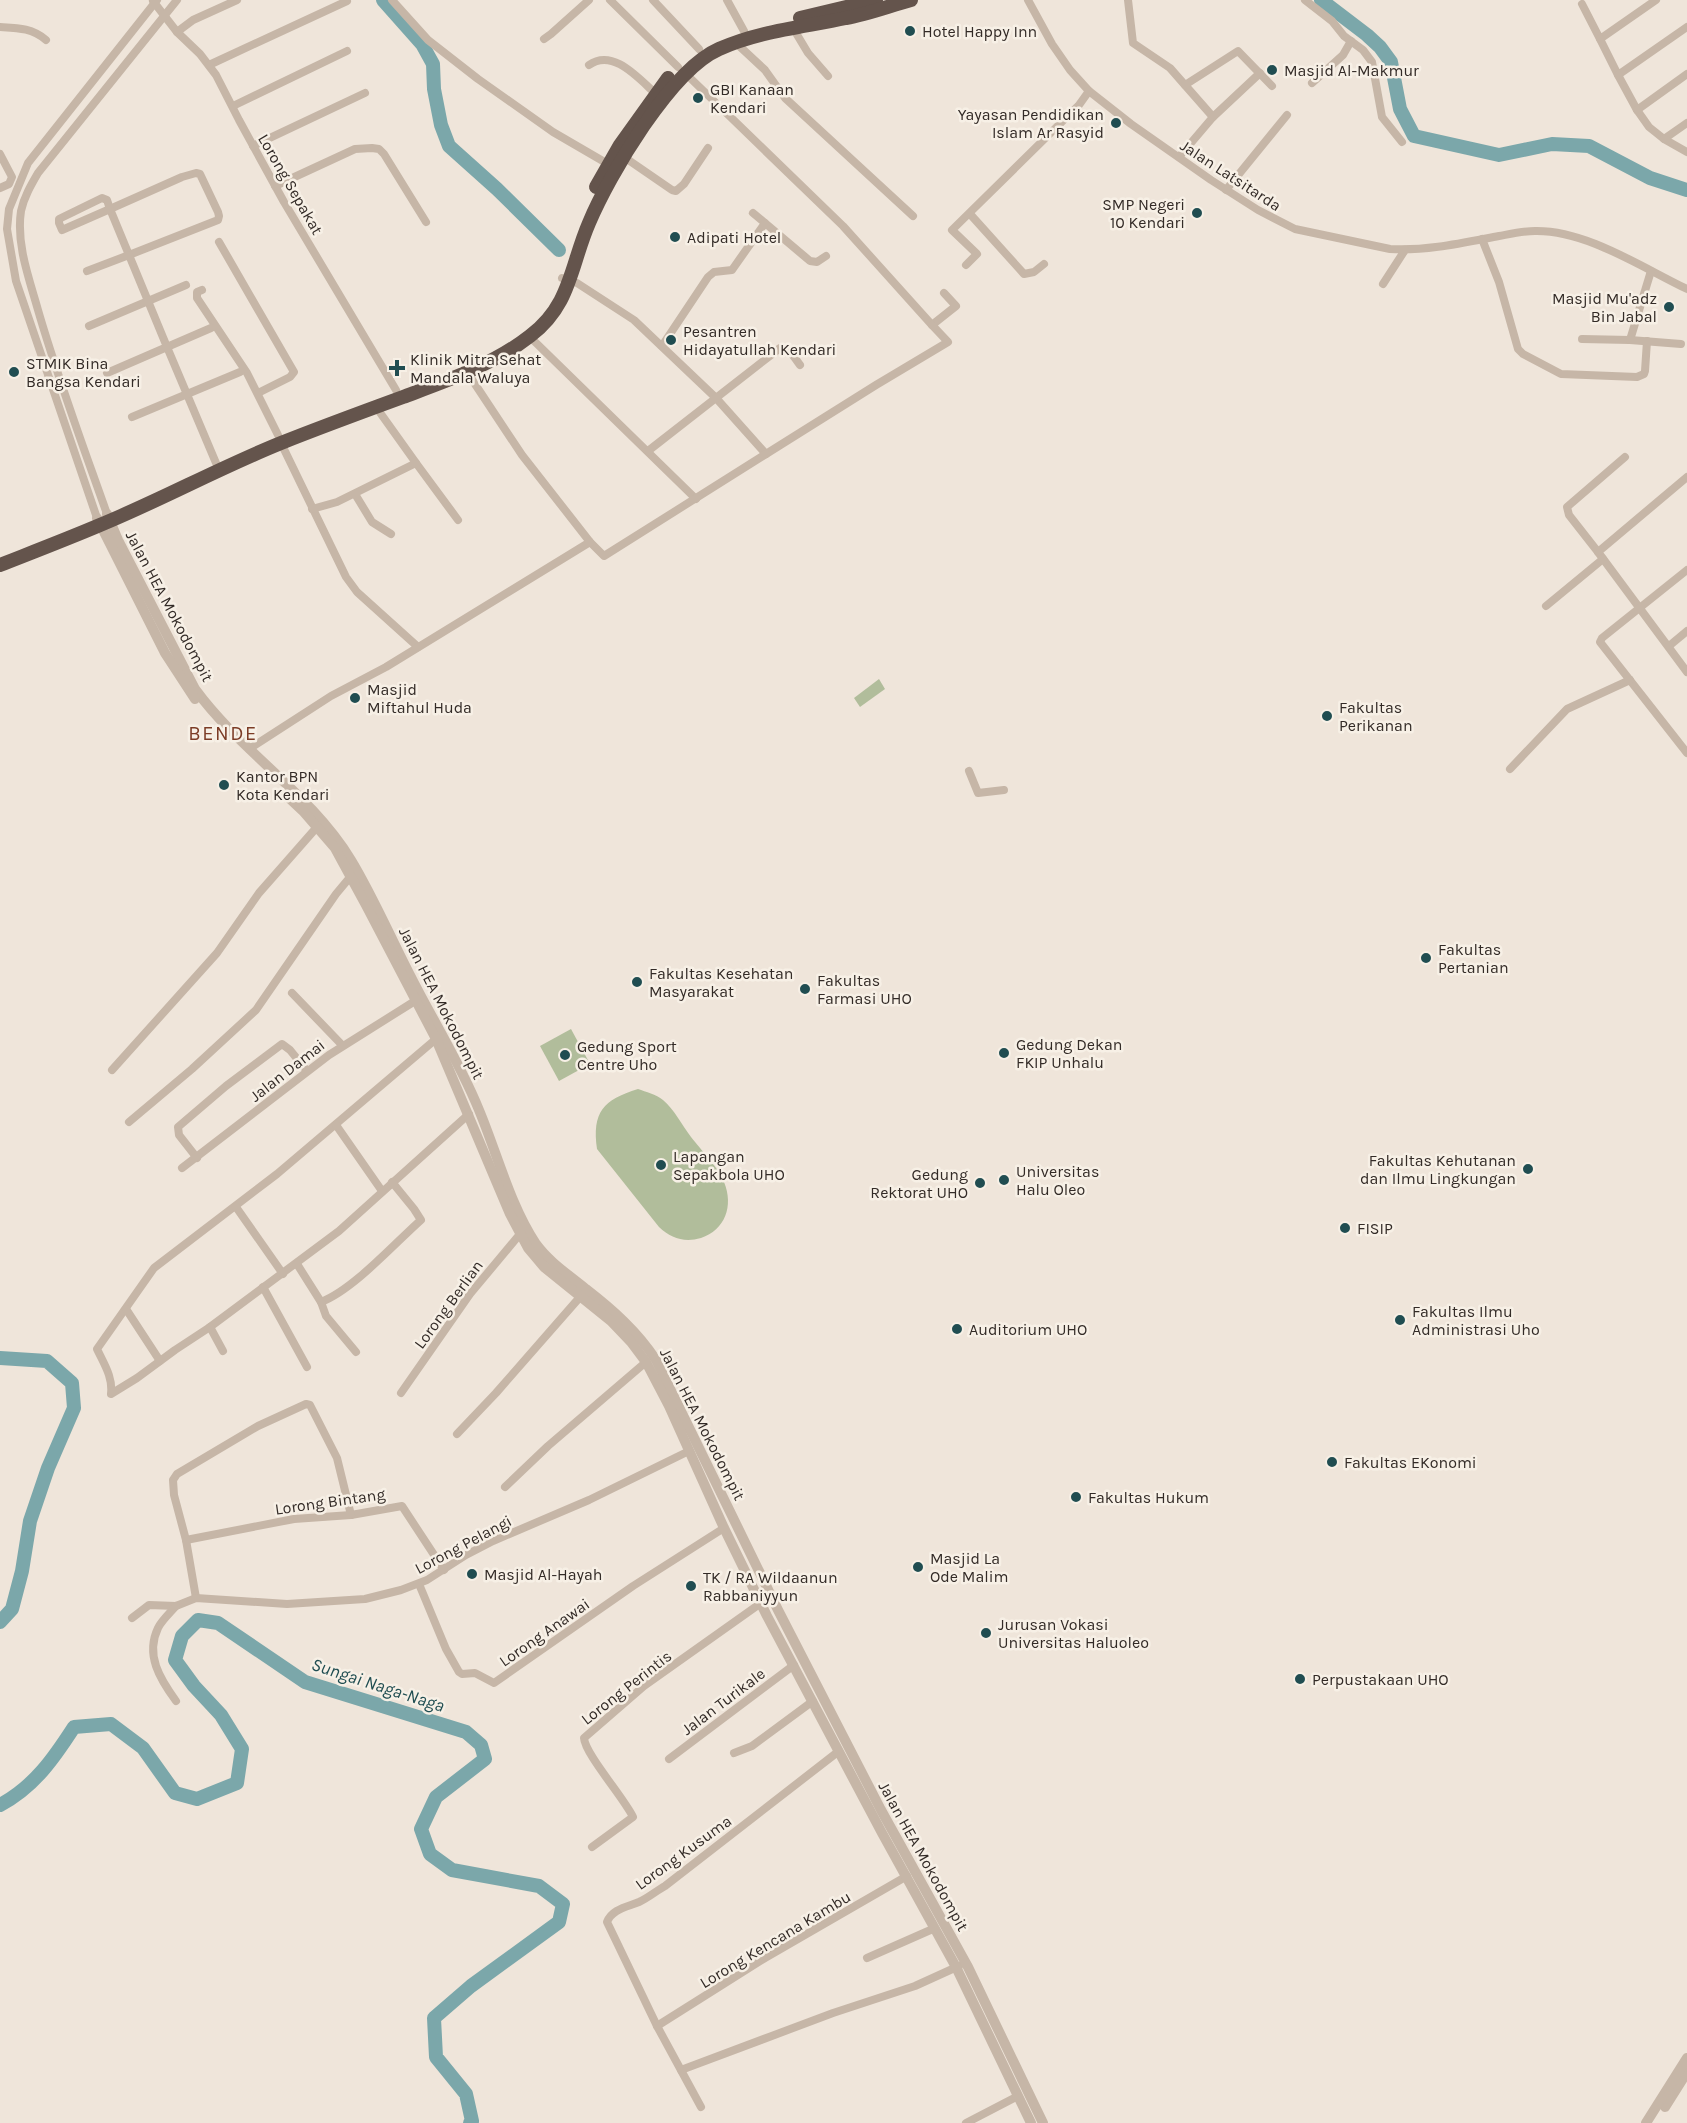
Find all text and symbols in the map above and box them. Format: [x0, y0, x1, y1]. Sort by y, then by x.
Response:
place label: Hotel Happy Inn [922, 22, 1037, 41]
marker: Hotel Happy Inn [903, 24, 917, 38]
place label: Masjid Al-Makmur [1284, 61, 1419, 80]
marker: Masjid Al-Makmur [1265, 63, 1279, 77]
place label: GBI Kanaan Kendari [710, 80, 794, 117]
marker: GBI Kanaan Kendari [691, 91, 705, 105]
place label: Yayasan Pendidikan Islam Ar Rasyid [958, 105, 1104, 142]
marker: Yayasan Pendidikan Islam Ar Rasyid [1109, 116, 1123, 130]
street label: Lorong Sepakat [254, 131, 327, 238]
street label: Jalan Latsitarda [1177, 136, 1285, 215]
place label: SMP Negeri 10 Kendari [1102, 195, 1185, 232]
marker: SMP Negeri 10 Kendari [1190, 206, 1204, 220]
place label: Adipati Hotel [687, 228, 781, 247]
marker: Adipati Hotel [668, 230, 682, 244]
place label: Masjid Mu'adz Bin Jabal [1552, 289, 1657, 326]
marker: Masjid Mu'adz Bin Jabal [1662, 300, 1676, 314]
place label: Pesantren Hidayatullah Kendari [683, 322, 836, 359]
marker: Pesantren Hidayatullah Kendari [664, 333, 678, 347]
place label: Klinik Mitra Sehat Mandala Waluya [410, 350, 541, 387]
place label: STMIK Bina Bangsa Kendari [26, 354, 141, 391]
marker: Klinik Mitra Sehat Mandala Waluya [388, 359, 406, 377]
marker: STMIK Bina Bangsa Kendari [7, 365, 21, 379]
street label: Jalan HEA Mokodompit [122, 528, 217, 685]
place label: Masjid Miftahul Huda [367, 680, 472, 717]
marker: Masjid Miftahul Huda [348, 691, 362, 705]
place label: Fakultas Perikanan [1339, 698, 1413, 735]
marker: Fakultas Perikanan [1320, 709, 1334, 723]
district label: BENDE [188, 722, 258, 745]
place label: Kantor BPN Kota Kendari [236, 767, 330, 804]
marker: Kantor BPN Kota Kendari [217, 778, 231, 792]
street label: Jalan HEA Mokodompit [395, 924, 488, 1082]
place label: Fakultas Pertanian [1438, 940, 1509, 977]
marker: Fakultas Pertanian [1419, 951, 1433, 965]
place label: Fakultas Kesehatan Masyarakat [649, 964, 794, 1001]
place label: Fakultas Farmasi UHO [817, 971, 912, 1008]
marker: Fakultas Kesehatan Masyarakat [630, 975, 644, 989]
marker: Fakultas Farmasi UHO [798, 982, 812, 996]
street label: Jalan Damai [246, 1035, 329, 1106]
place label: Gedung Dekan FKIP Unhalu [1016, 1035, 1122, 1072]
place label: Gedung Sport Centre Uho [577, 1037, 677, 1074]
marker: Gedung Dekan FKIP Unhalu [997, 1046, 1011, 1060]
marker: Gedung Sport Centre Uho [558, 1048, 572, 1062]
place label: Lapangan Sepakbola UHO [673, 1147, 785, 1184]
place label: Fakultas Kehutanan dan Ilmu Lingkungan [1360, 1151, 1516, 1188]
marker: Lapangan Sepakbola UHO [654, 1158, 668, 1172]
place label: Universitas Halu Oleo [1016, 1162, 1099, 1199]
marker: Fakultas Kehutanan dan Ilmu Lingkungan [1521, 1162, 1535, 1176]
place label: Gedung Rektorat UHO [870, 1165, 968, 1202]
marker: Universitas Halu Oleo [997, 1173, 1011, 1187]
marker: Gedung Rektorat UHO [973, 1176, 987, 1190]
place label: FISIP [1357, 1219, 1393, 1238]
marker: FISIP [1338, 1221, 1352, 1235]
street label: Lorong Berlian [410, 1256, 487, 1352]
place label: Fakultas Ilmu Administrasi Uho [1412, 1302, 1540, 1339]
marker: Fakultas Ilmu Administrasi Uho [1393, 1313, 1407, 1327]
place label: Auditorium UHO [969, 1320, 1087, 1339]
marker: Auditorium UHO [950, 1322, 964, 1336]
street label: Jalan HEA Mokodompit [656, 1345, 749, 1503]
place label: Fakultas EKonomi [1344, 1453, 1477, 1472]
marker: Fakultas EKonomi [1325, 1455, 1339, 1469]
street label: Lorong Bintang [274, 1484, 386, 1519]
place label: Fakultas Hukum [1088, 1488, 1209, 1507]
marker: Fakultas Hukum [1069, 1490, 1083, 1504]
street label: Lorong Pelangi [412, 1511, 515, 1578]
place label: Masjid La Ode Malim [930, 1549, 1008, 1586]
marker: Masjid La Ode Malim [911, 1560, 925, 1574]
place label: Masjid Al-Hayah [484, 1565, 603, 1584]
marker: Masjid Al-Hayah [465, 1567, 479, 1581]
place label: TK / RA Wildaanun Rabbaniyyun [703, 1568, 838, 1605]
marker: TK / RA Wildaanun Rabbaniyyun [684, 1579, 698, 1593]
street label: Lorong Anawai [495, 1594, 593, 1671]
place label: Jurusan Vokasi Universitas Haluoleo [998, 1615, 1149, 1652]
marker: Jurusan Vokasi Universitas Haluoleo [979, 1626, 993, 1640]
street label: Lorong Perintis [577, 1646, 675, 1729]
water label: Sungai Naga-Naga [309, 1653, 447, 1717]
street label: Jalan Turikale [678, 1664, 769, 1739]
place label: Perpustakaan UHO [1312, 1670, 1449, 1689]
marker: Perpustakaan UHO [1293, 1672, 1307, 1686]
street label: Jalan HEA Mokodompit [875, 1778, 973, 1934]
street label: Lorong Kusuma [631, 1811, 735, 1894]
street label: Lorong Kencana Kambu [696, 1887, 854, 1992]

